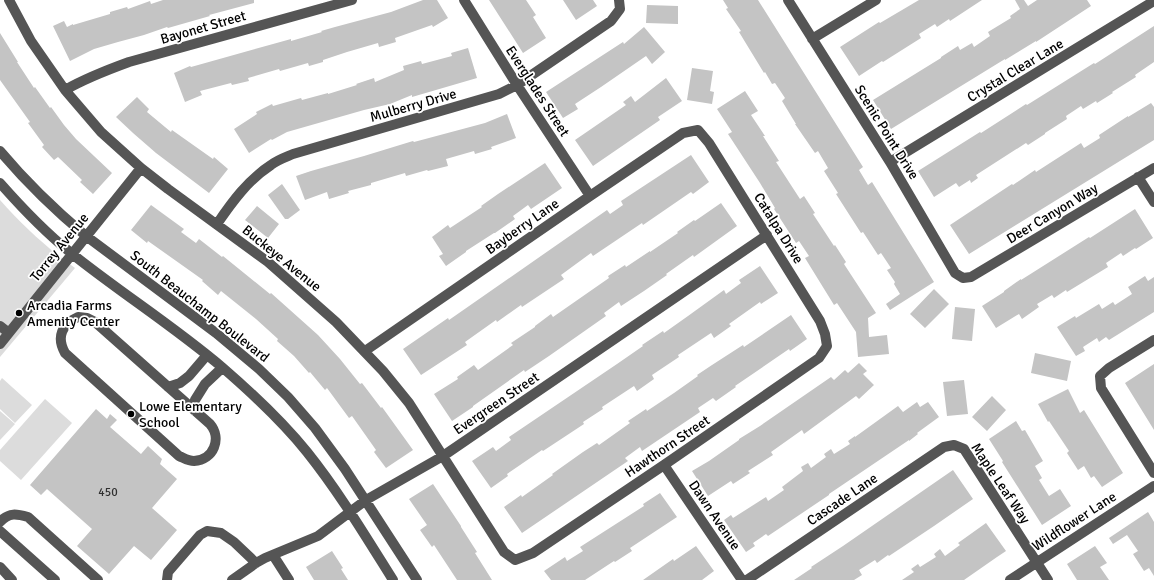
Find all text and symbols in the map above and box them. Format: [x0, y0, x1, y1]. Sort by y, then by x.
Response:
street label: Bayonet Street [158, 7, 248, 48]
street label: Crystal Clear Lane [964, 35, 1067, 106]
street label: Everglades Street [502, 43, 573, 140]
street label: Scenic Point Drive [851, 82, 922, 183]
street label: Mulberry Drive [368, 85, 458, 126]
street label: Deer Canyon Way [1004, 179, 1101, 247]
street label: Catalpa Drive [750, 190, 807, 267]
street label: Bayberry Lane [482, 195, 562, 258]
street label: Torrey Avenue [27, 210, 92, 285]
street label: Buckeye Avenue [239, 221, 325, 295]
street label: South Beauchamp Boulevard [127, 247, 273, 366]
place label: Arcadia Farms Amenity Center [27, 297, 120, 330]
marker: Arcadia Farms Amenity Center [14, 308, 24, 318]
street label: Evergreen Street [450, 369, 542, 438]
place label: Lowe Elementary School [139, 398, 242, 431]
marker: Lowe Elementary School [126, 409, 136, 419]
street label: Hawthorn Street [622, 412, 713, 481]
street label: Maple Leaf Way [967, 440, 1034, 527]
street label: Cascade Lane [804, 470, 881, 529]
street label: Dawn Avenue [685, 477, 744, 553]
house number: 450 [98, 485, 118, 500]
street label: Wildflower Lane [1029, 488, 1120, 555]

